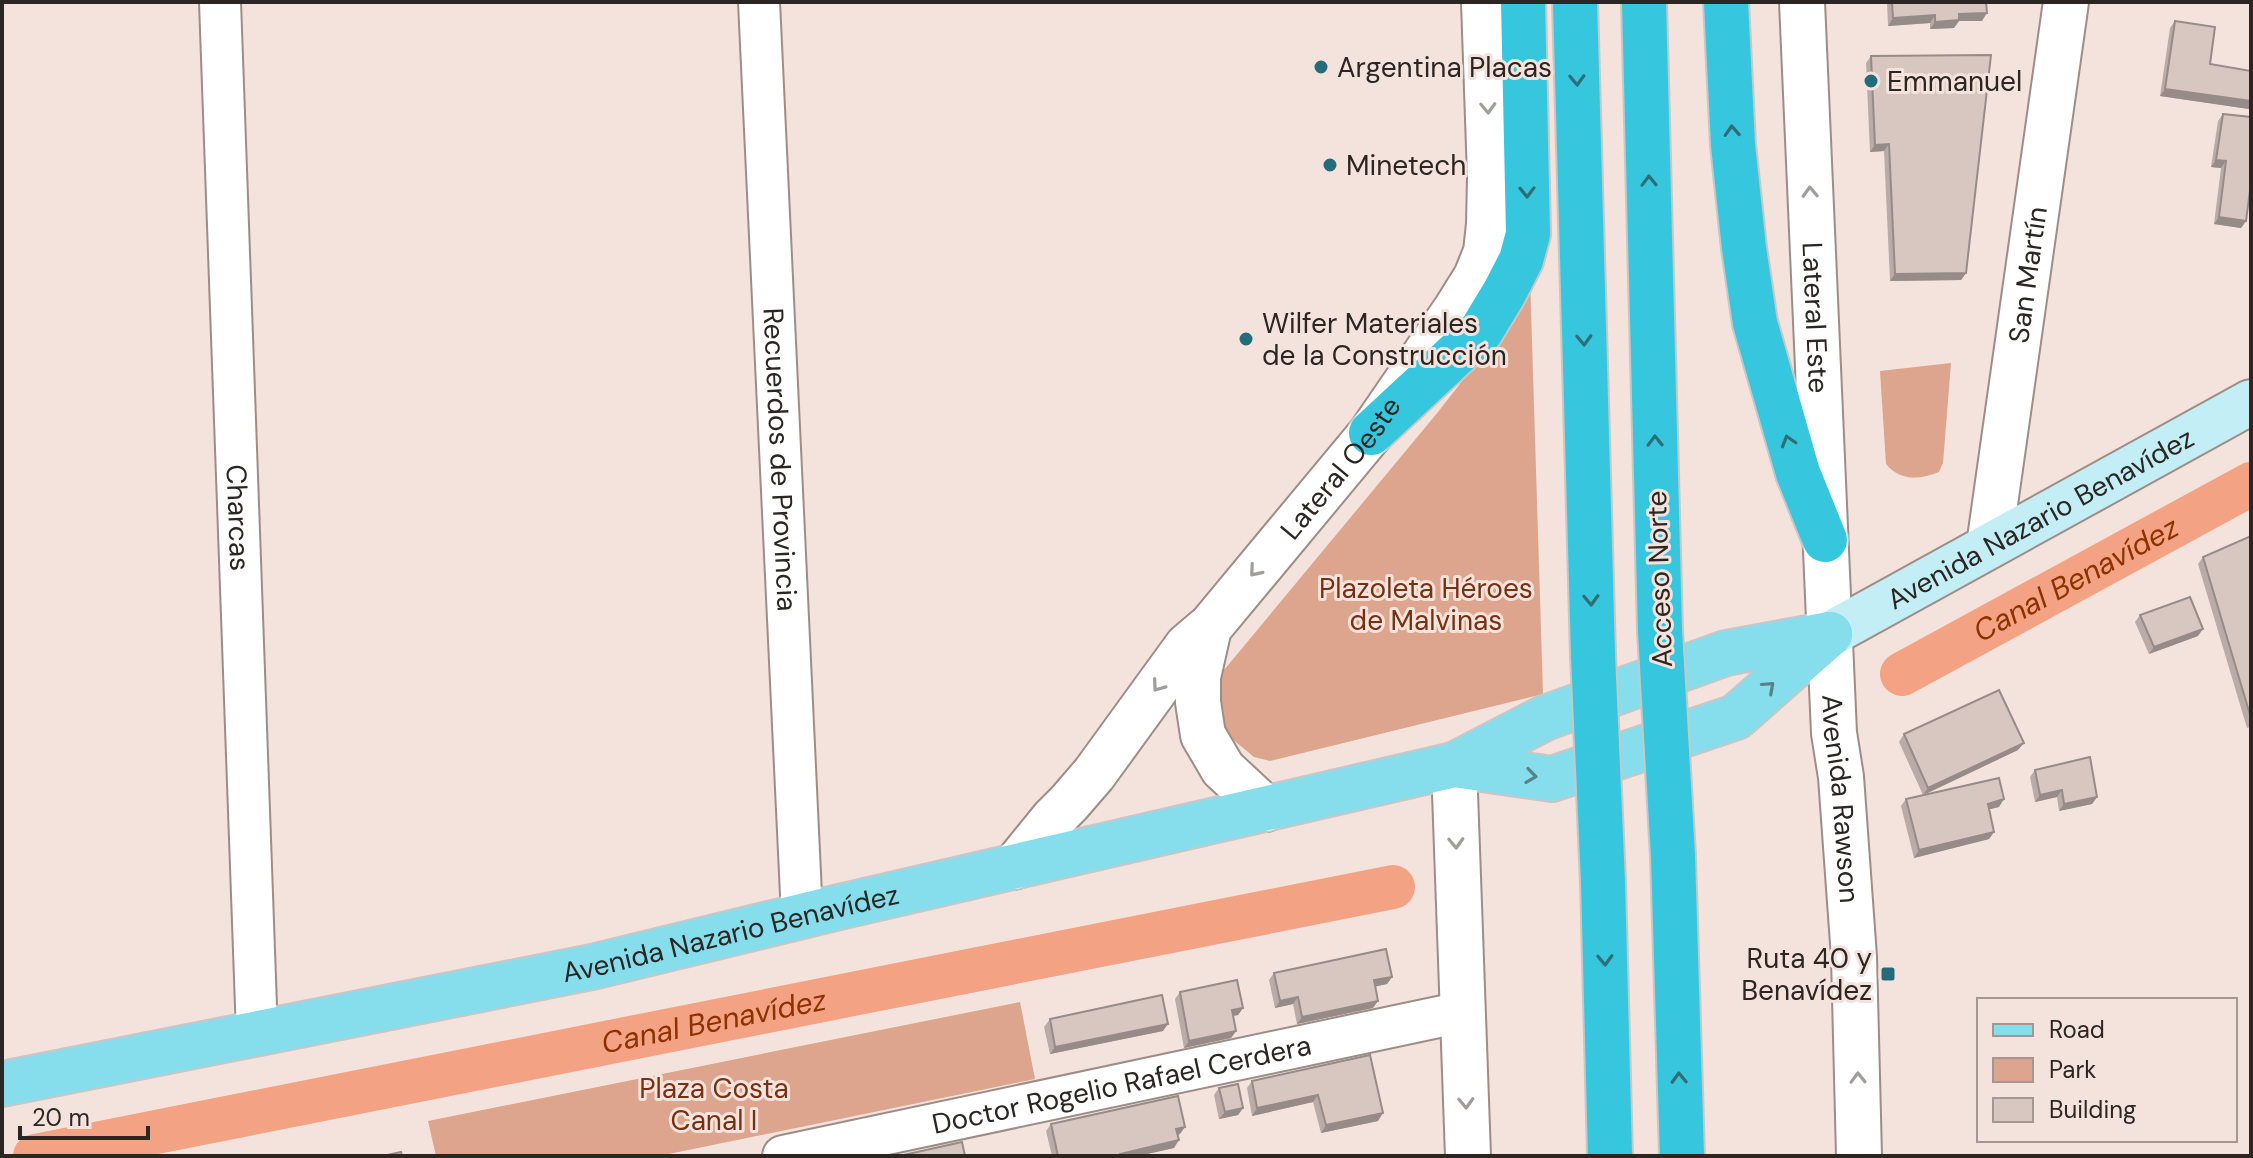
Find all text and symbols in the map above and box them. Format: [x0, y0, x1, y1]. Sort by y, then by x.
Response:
place label: Argentina Placas [1337, 49, 1552, 86]
marker: Argentina Placas [1312, 58, 1330, 76]
place label: Emmanuel [1887, 63, 2022, 100]
marker: Emmanuel [1862, 72, 1880, 90]
one-way arrow [1568, 74, 1586, 87]
one-way arrow [1479, 102, 1496, 115]
one-way arrow [1724, 124, 1741, 137]
place label: Minetech [1346, 147, 1466, 184]
marker: Minetech [1321, 156, 1339, 174]
one-way arrow [1640, 174, 1657, 187]
one-way arrow [1801, 185, 1818, 198]
one-way arrow [1518, 186, 1536, 199]
street label: San Martín [2000, 204, 2056, 345]
street label: Lateral Este [1794, 241, 1837, 394]
place label: Wilfer Materiales de la Construcción [1262, 305, 1507, 374]
street label: Recuerdos de Provincia [754, 307, 806, 612]
marker: Wilfer Materiales de la Construcción [1237, 330, 1255, 348]
one-way arrow [1575, 334, 1593, 347]
street label: Lateral Oeste [1272, 390, 1409, 547]
street label: Avenida Nazario Benavídez [1880, 419, 2200, 618]
one-way arrow [1646, 434, 1664, 447]
one-way arrow [1781, 434, 1797, 448]
street label: Charcas [218, 464, 258, 572]
street label: Acceso Norte [1638, 490, 1681, 668]
water label: Canal Benavídez [1966, 507, 2185, 651]
one-way arrow [1250, 562, 1265, 577]
park label: Plazoleta Héroes de Malvinas [1319, 570, 1533, 639]
one-way arrow [1582, 594, 1600, 607]
one-way arrow [1153, 678, 1167, 692]
one-way arrow [1760, 683, 1775, 697]
street label: Avenida Rawson [1813, 694, 1868, 905]
one-way arrow [1524, 767, 1538, 784]
one-way arrow [1448, 837, 1465, 850]
street label: Avenida Nazario Benavídez [559, 876, 903, 991]
place label: Ruta 40 y Benavídez [1741, 940, 1872, 1009]
one-way arrow [1596, 954, 1614, 967]
marker: Ruta 40 y Benavídez [1879, 965, 1897, 983]
water label: Canal Benavídez [598, 980, 829, 1062]
legend [1977, 998, 2237, 1142]
text: Road [2049, 1014, 2105, 1045]
street label: Doctor Rogelio Rafael Cerdera [929, 1027, 1314, 1143]
text: Park [2049, 1054, 2096, 1085]
park label: Plaza Costa Canal I [639, 1070, 789, 1139]
one-way arrow [1671, 1071, 1688, 1084]
one-way arrow [1849, 1071, 1866, 1084]
scale bar [20, 1090, 148, 1140]
text: Building [2049, 1094, 2136, 1125]
one-way arrow [1457, 1097, 1474, 1110]
text: 20 m [32, 1102, 90, 1133]

